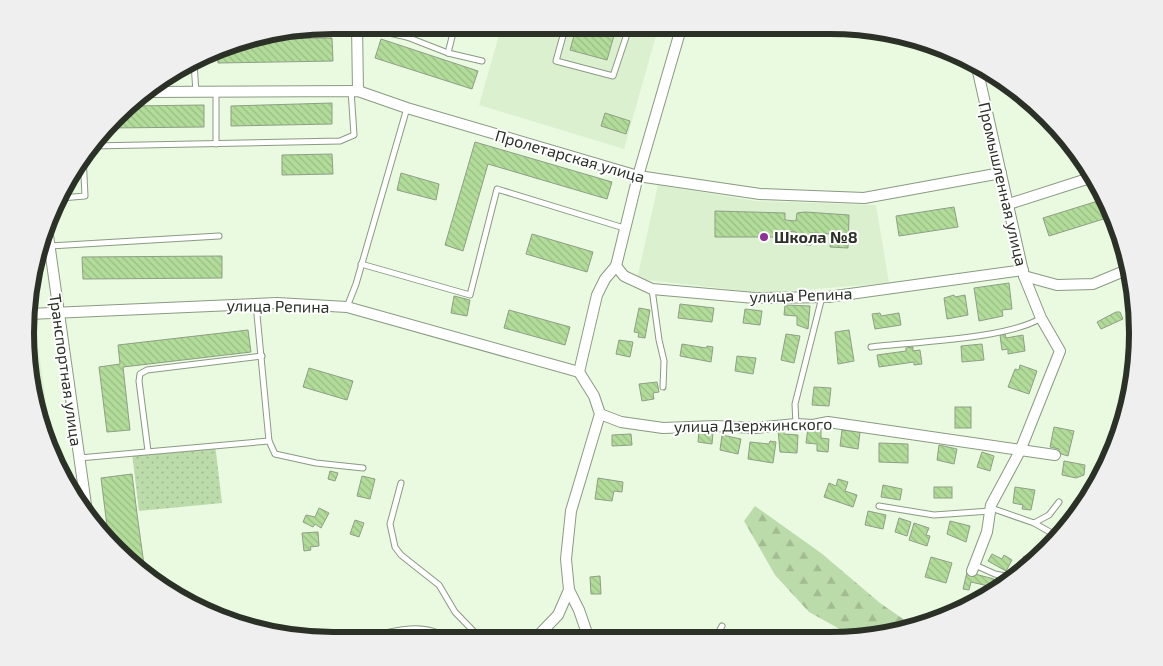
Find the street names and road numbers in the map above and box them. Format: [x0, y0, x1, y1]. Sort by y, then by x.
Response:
street label: Промышленная улица [974, 100, 1032, 268]
street label: Пролетарская улица [493, 125, 647, 187]
street label: улица Репина [749, 283, 853, 307]
street label: Транспортная улица [45, 292, 87, 448]
street label: улица Репина [226, 295, 330, 317]
street label: улица Дзержинского [674, 414, 832, 436]

